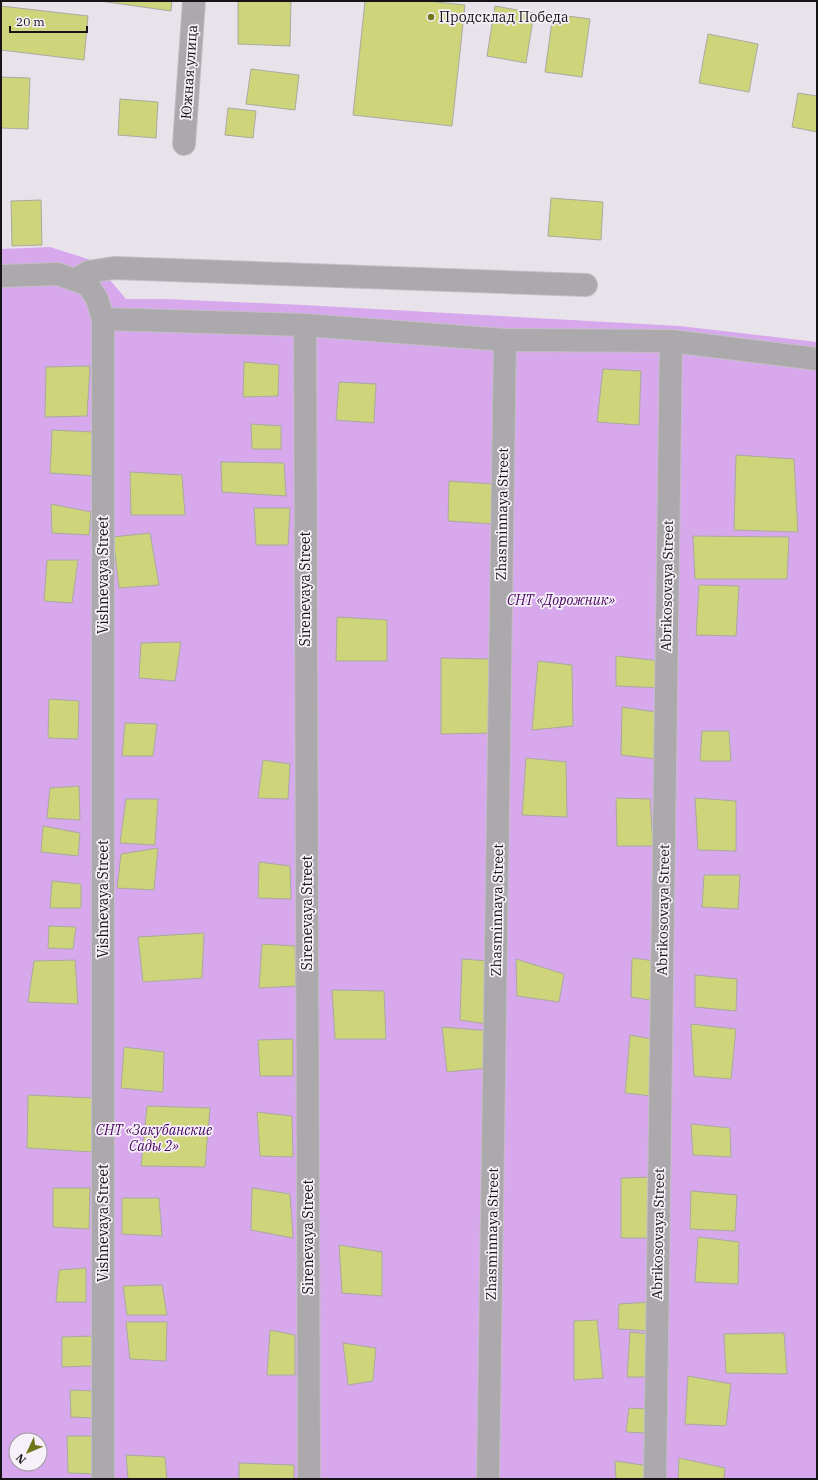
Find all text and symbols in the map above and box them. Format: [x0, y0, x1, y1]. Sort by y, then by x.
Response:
scale bar [10, 8, 87, 34]
place label: Продсклад Победа [439, 8, 569, 26]
marker: Продсклад Победа [426, 12, 436, 22]
text: 20 m [16, 14, 45, 29]
street label: Южная улица [177, 24, 201, 120]
street label: Zhasminnaya Street [492, 447, 512, 581]
street label: Vishnevaya Street [94, 516, 112, 634]
street label: Abrikosovaya Street [657, 520, 677, 652]
street label: Sirenevaya Street [296, 531, 314, 647]
park label: СНТ «Дорожник» [507, 591, 615, 609]
street label: Vishnevaya Street [94, 840, 112, 958]
street label: Zhasminnaya Street [487, 843, 507, 977]
street label: Abrikosovaya Street [653, 844, 673, 976]
street label: Sirenevaya Street [298, 855, 316, 971]
park label: СНТ «Закубанские Сады 2» [96, 1121, 213, 1155]
street label: Vishnevaya Street [94, 1164, 112, 1282]
street label: Zhasminnaya Street [482, 1167, 502, 1301]
street label: Abrikosovaya Street [648, 1168, 668, 1300]
street label: Sirenevaya Street [299, 1179, 317, 1295]
north arrow [8, 1432, 48, 1472]
text: N [13, 1451, 29, 1467]

